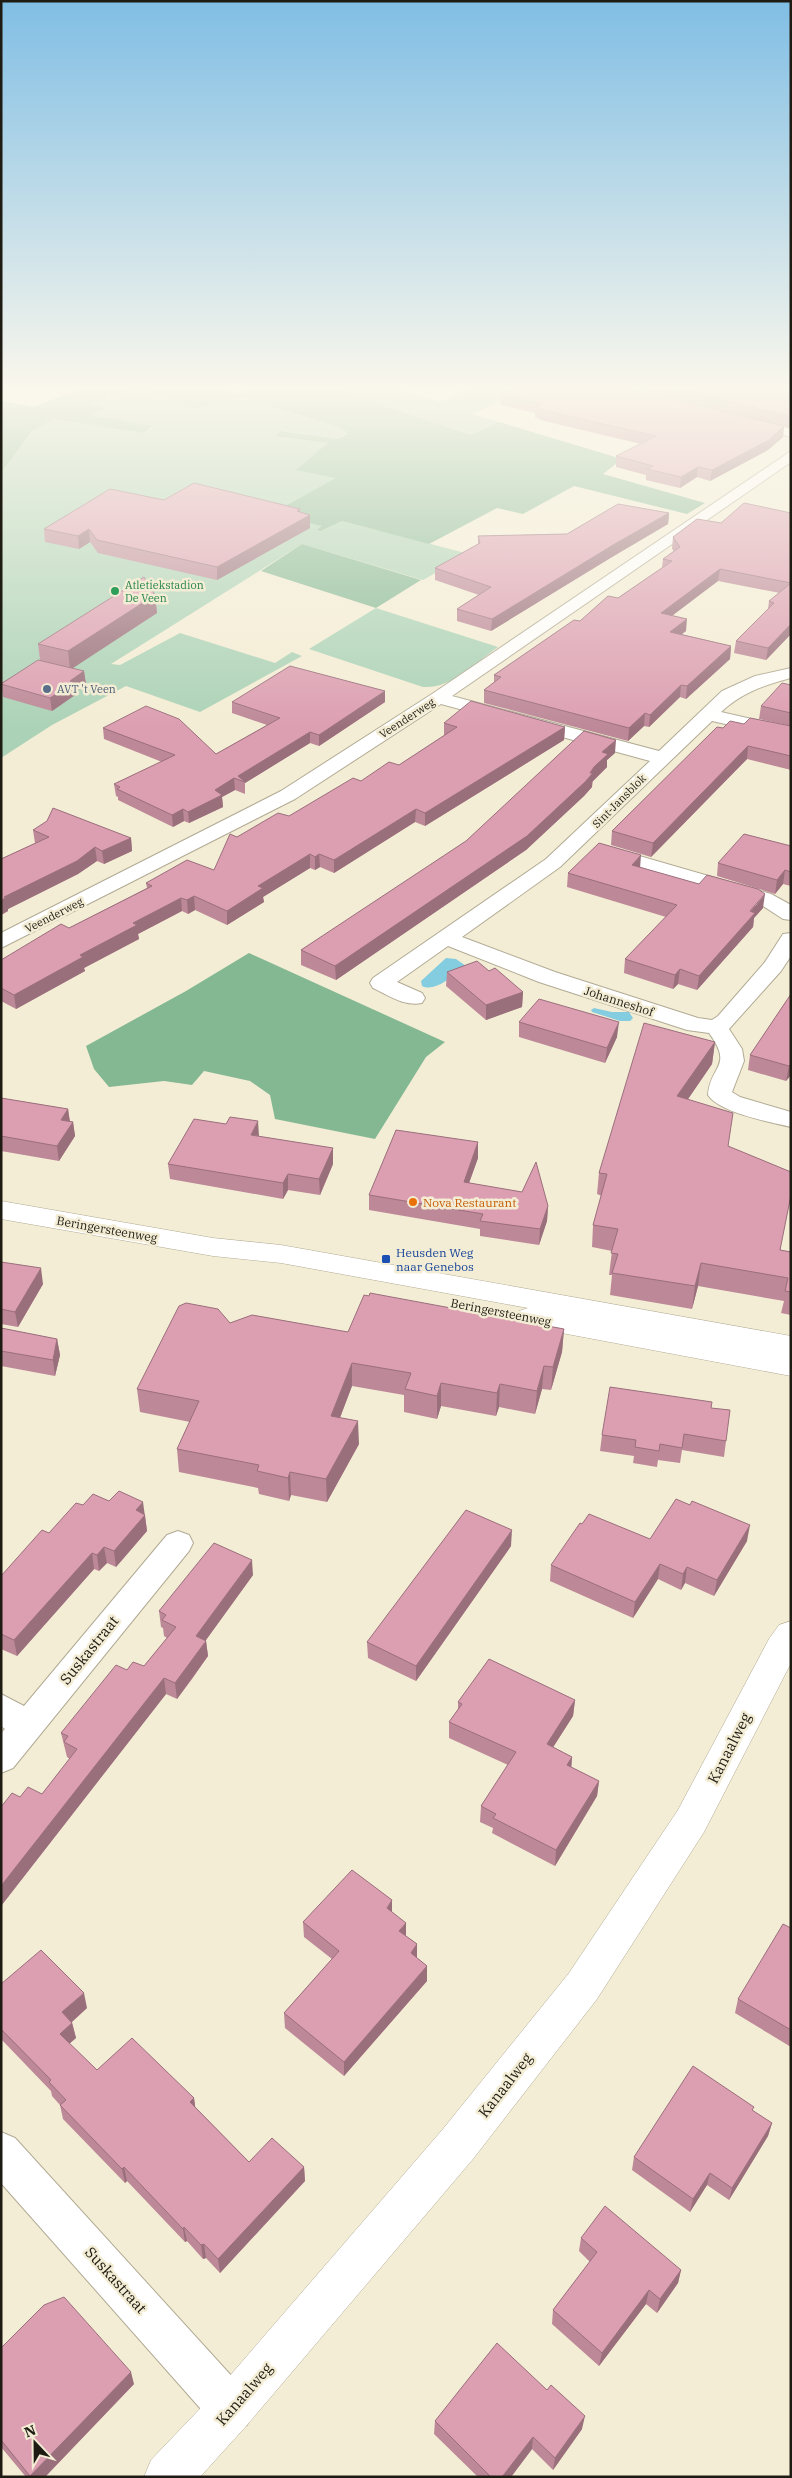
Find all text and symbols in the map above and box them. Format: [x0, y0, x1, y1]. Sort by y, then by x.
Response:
place label: Atletiekstadion De Veen [125, 578, 204, 605]
marker: Atletiekstadion De Veen [109, 585, 121, 597]
place label: AVT 't Veen [57, 682, 116, 696]
marker: AVT 't Veen [41, 683, 53, 695]
street label: Veenderweg [376, 695, 438, 741]
street label: Sint-Jansblok [589, 771, 649, 831]
street label: Veenderweg [22, 894, 86, 936]
street label: Johanneshof [582, 983, 656, 1020]
place label: Nova Restaurant [423, 1195, 517, 1210]
marker: Nova Restaurant [407, 1196, 419, 1208]
street label: Beringersteenweg [55, 1213, 159, 1245]
place label: Heusden Weg naar Genebos [396, 1245, 474, 1274]
marker: Heusden Weg naar Genebos [380, 1253, 392, 1265]
street label: Beringersteenweg [449, 1295, 553, 1329]
street label: Suskastraat [55, 1612, 123, 1688]
street label: Kanaalweg [703, 1709, 755, 1787]
street label: Kanaalweg [474, 2049, 536, 2121]
street label: Suskastraat [81, 2243, 151, 2317]
street label: Kanaalweg [212, 2359, 276, 2429]
north arrow [10, 2418, 60, 2468]
text: N [22, 2421, 39, 2441]

